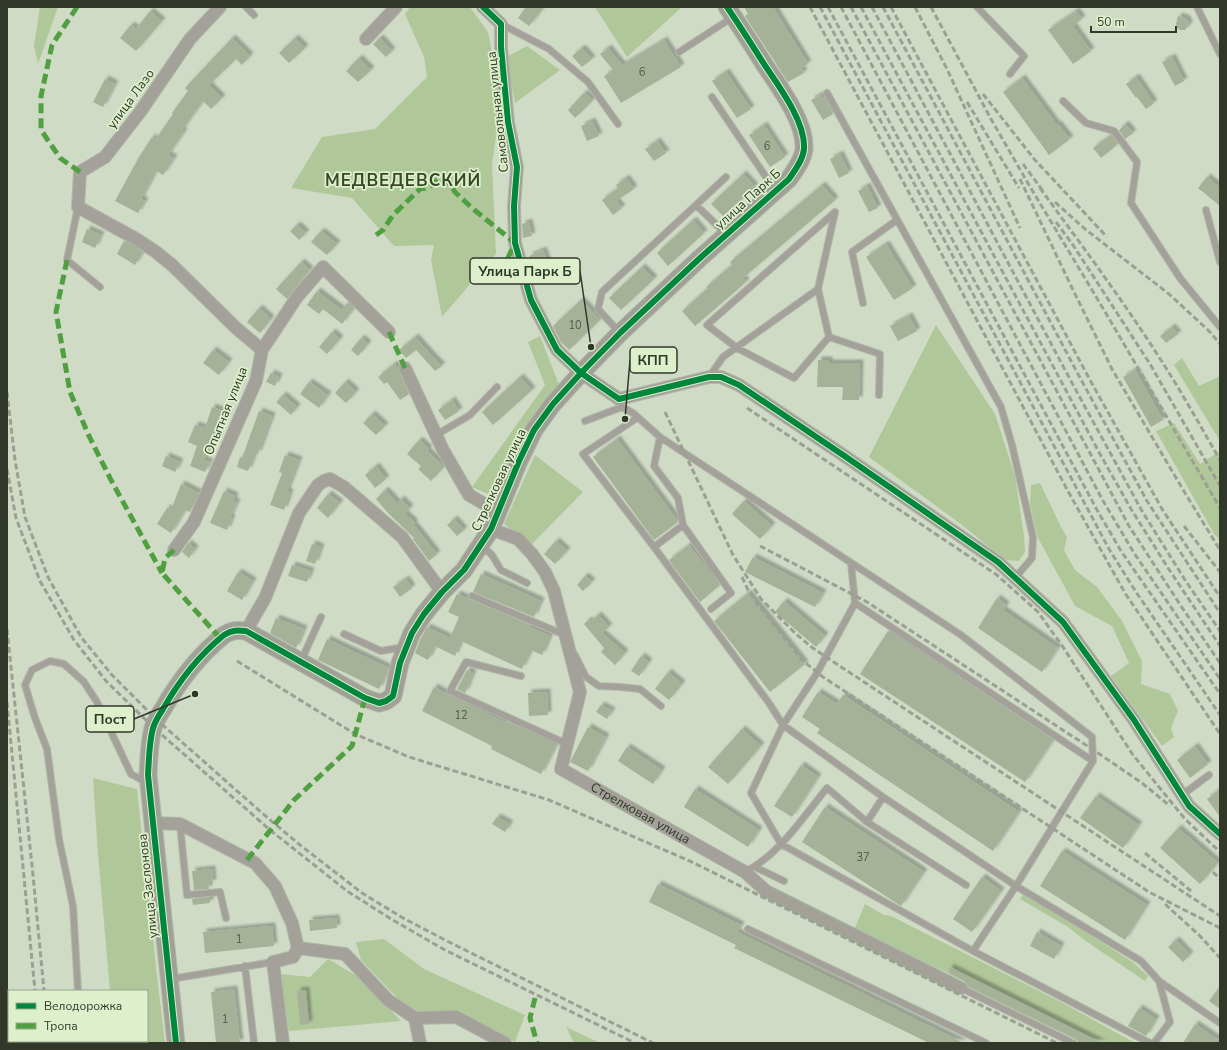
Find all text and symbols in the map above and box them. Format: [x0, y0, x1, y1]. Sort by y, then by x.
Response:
scale bar [1091, 8, 1176, 34]
text: 50 m [1097, 14, 1125, 30]
street label: Самовольная улица [483, 51, 513, 173]
street label: улица Лазо [103, 65, 159, 133]
house number: 6 [639, 65, 646, 80]
house number: 6 [764, 139, 771, 154]
street label: улица Парк Б [711, 165, 785, 233]
district label: МЕДВЕДЕВСКИЙ [325, 169, 481, 192]
callout: Улица Парк Б [470, 258, 580, 284]
text: Улица Парк Б [477, 262, 572, 281]
house number: 10 [568, 318, 582, 333]
callout: КПП [630, 347, 677, 373]
text: КПП [638, 351, 668, 370]
street label: Опытная улица [200, 364, 252, 458]
street label: Стрелковая улица [467, 426, 531, 534]
callout: Пост [86, 706, 134, 732]
house number: 12 [454, 708, 468, 723]
text: Пост [94, 710, 127, 729]
street label: Стрелковая улица [587, 778, 693, 849]
street label: улица Заслонова [134, 833, 162, 939]
house number: 37 [856, 850, 870, 865]
house number: 1 [236, 932, 242, 947]
legend [8, 990, 148, 1042]
text: Велодорожка [44, 998, 122, 1014]
house number: 1 [222, 1012, 228, 1027]
text: Тропа [44, 1018, 78, 1034]

